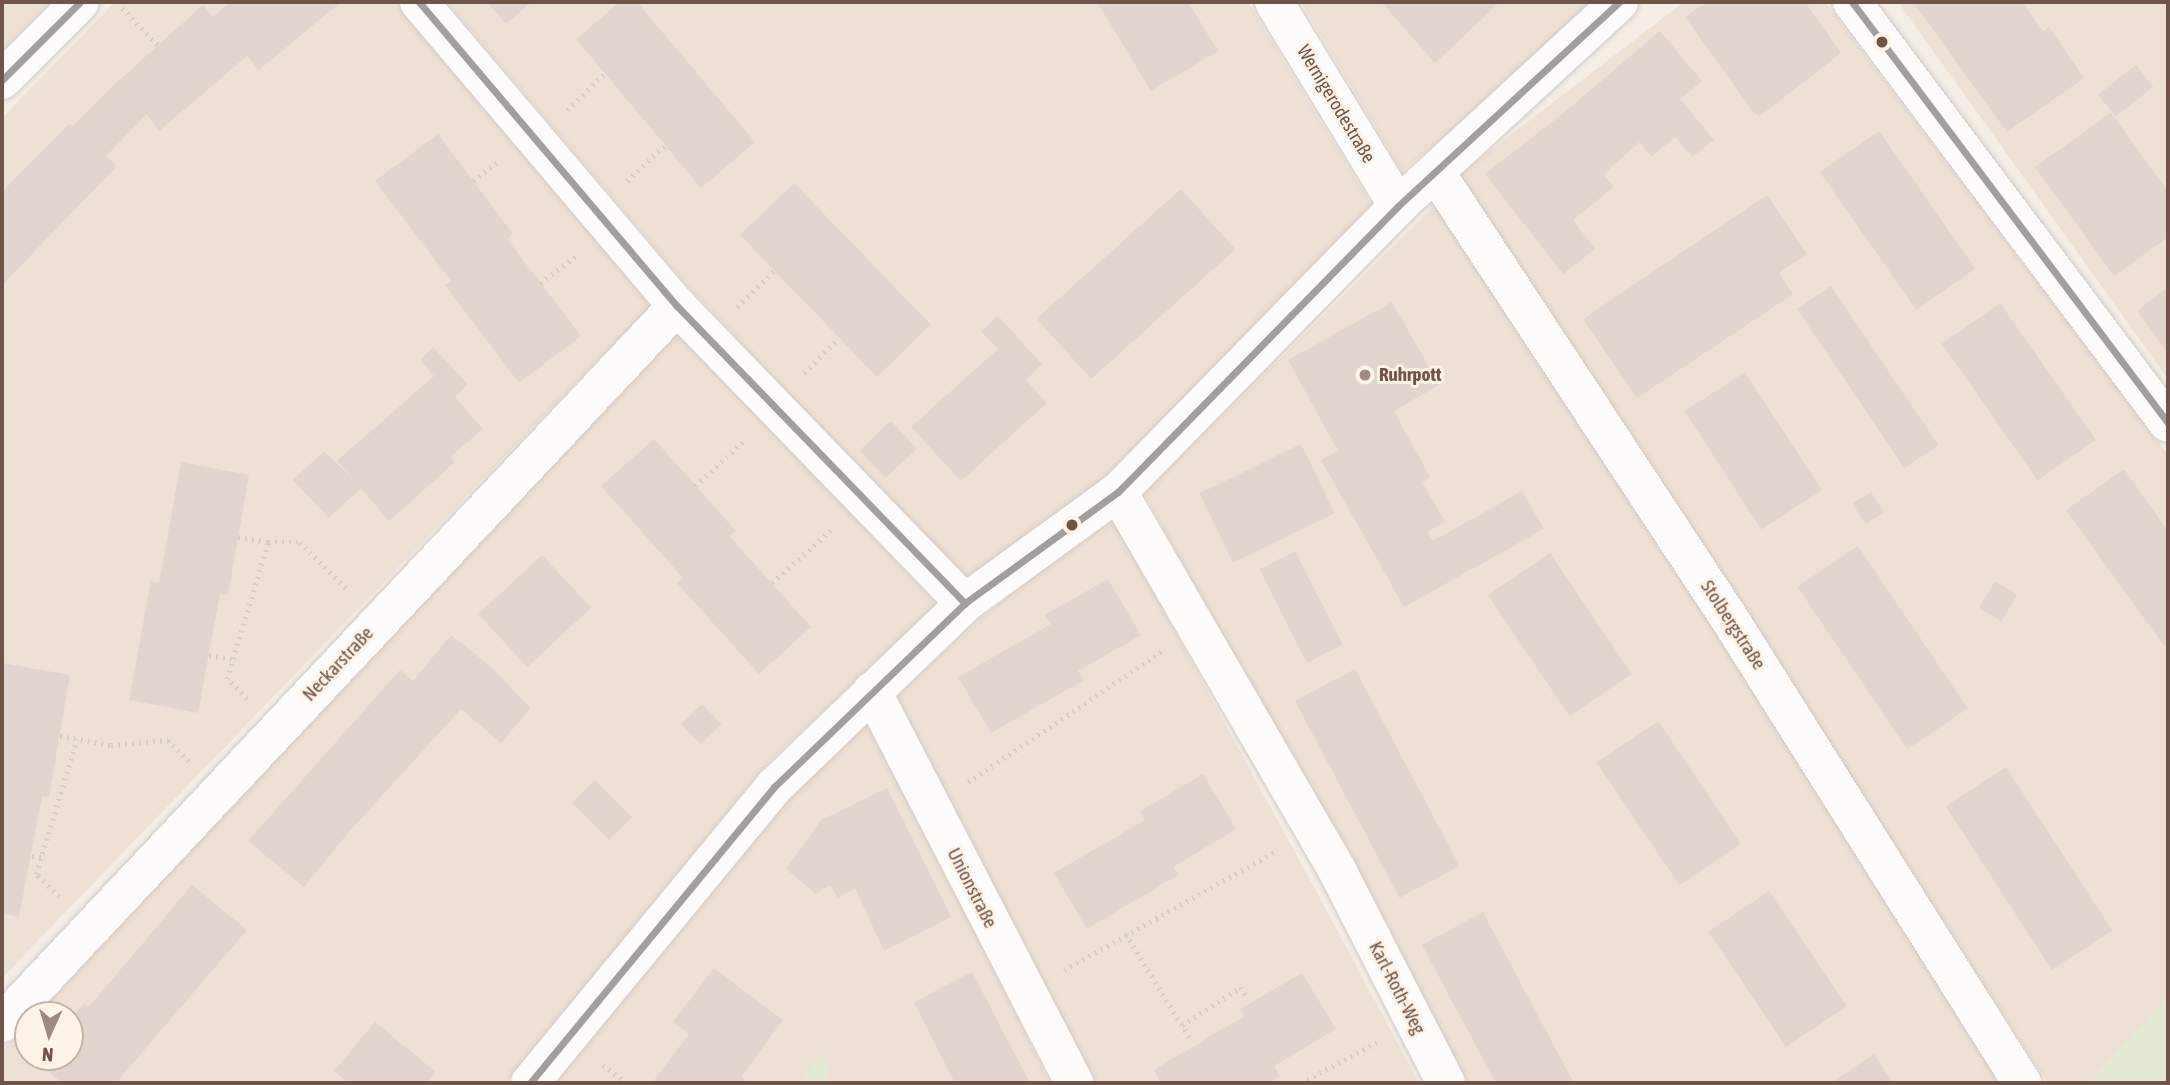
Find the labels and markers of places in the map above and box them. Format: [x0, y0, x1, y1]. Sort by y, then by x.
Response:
unlabelled marker [1875, 35, 1889, 49]
place label: Ruhrpott [1379, 364, 1441, 386]
marker: Ruhrpott [1357, 367, 1373, 383]
unlabelled marker [1065, 518, 1079, 532]

